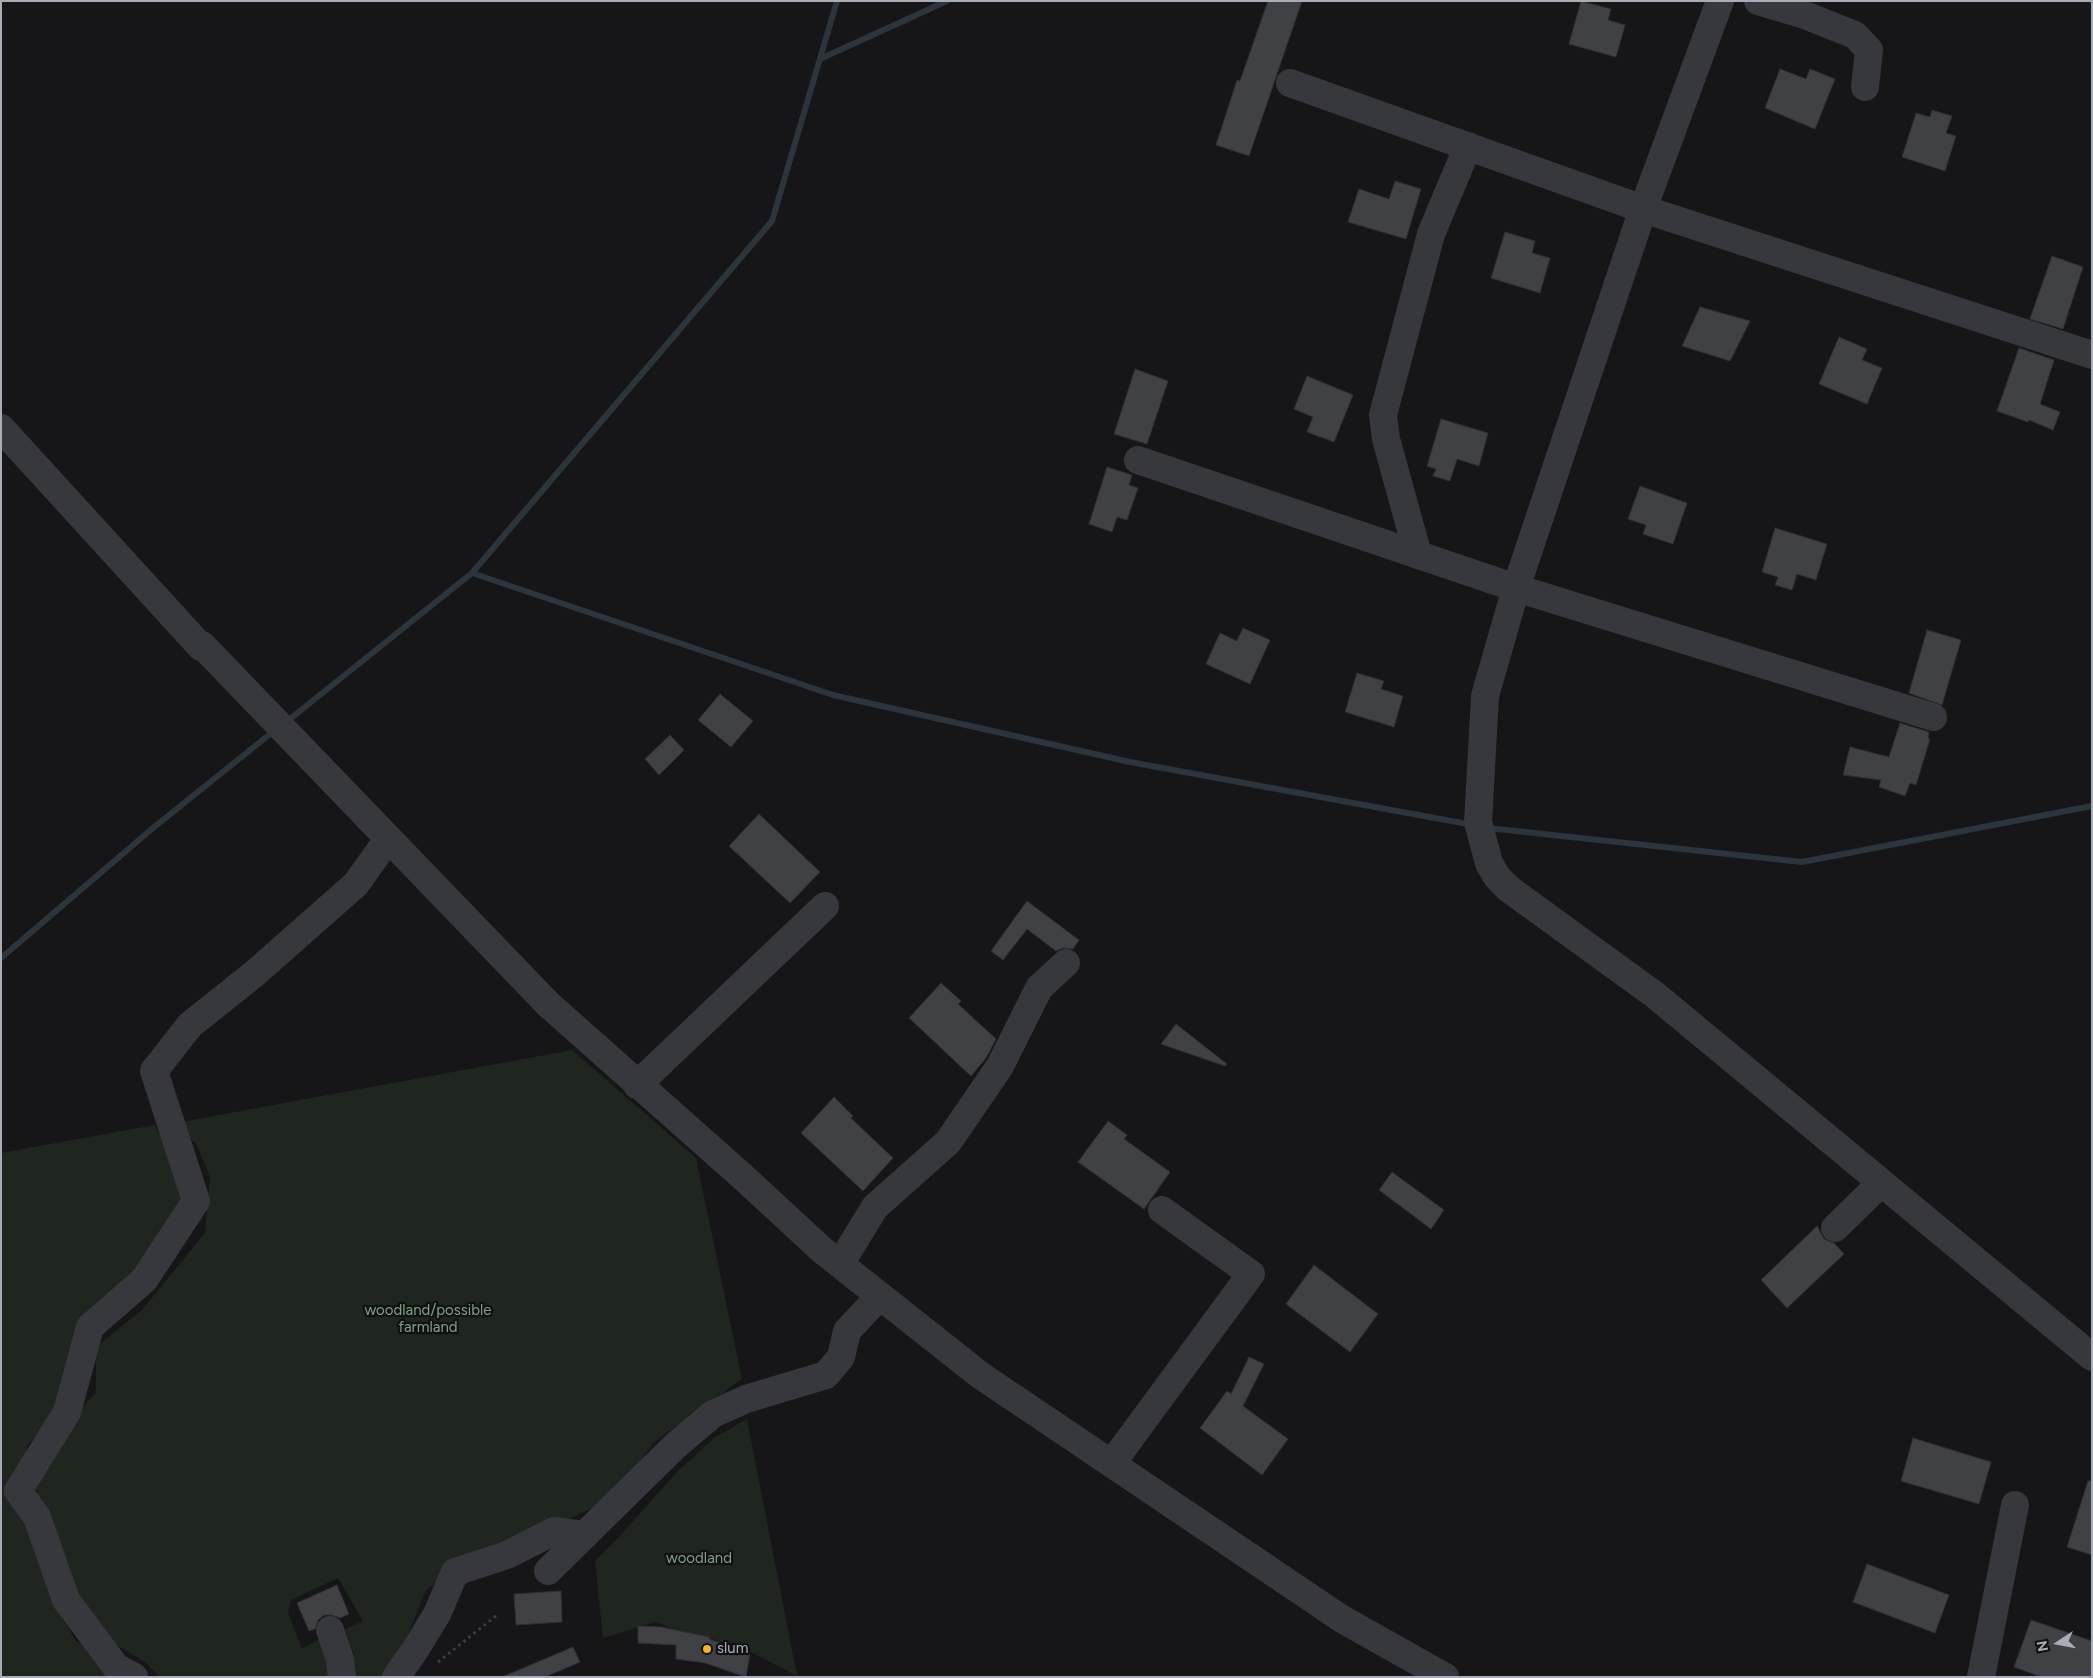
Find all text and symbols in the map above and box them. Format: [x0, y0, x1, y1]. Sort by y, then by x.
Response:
park label: woodland/possible farmland [364, 1302, 492, 1337]
park label: woodland [666, 1550, 732, 1568]
north arrow [2033, 1618, 2083, 1668]
text: N [2033, 1639, 2052, 1653]
place label: slum [717, 1640, 748, 1658]
marker: slum [701, 1643, 713, 1655]

